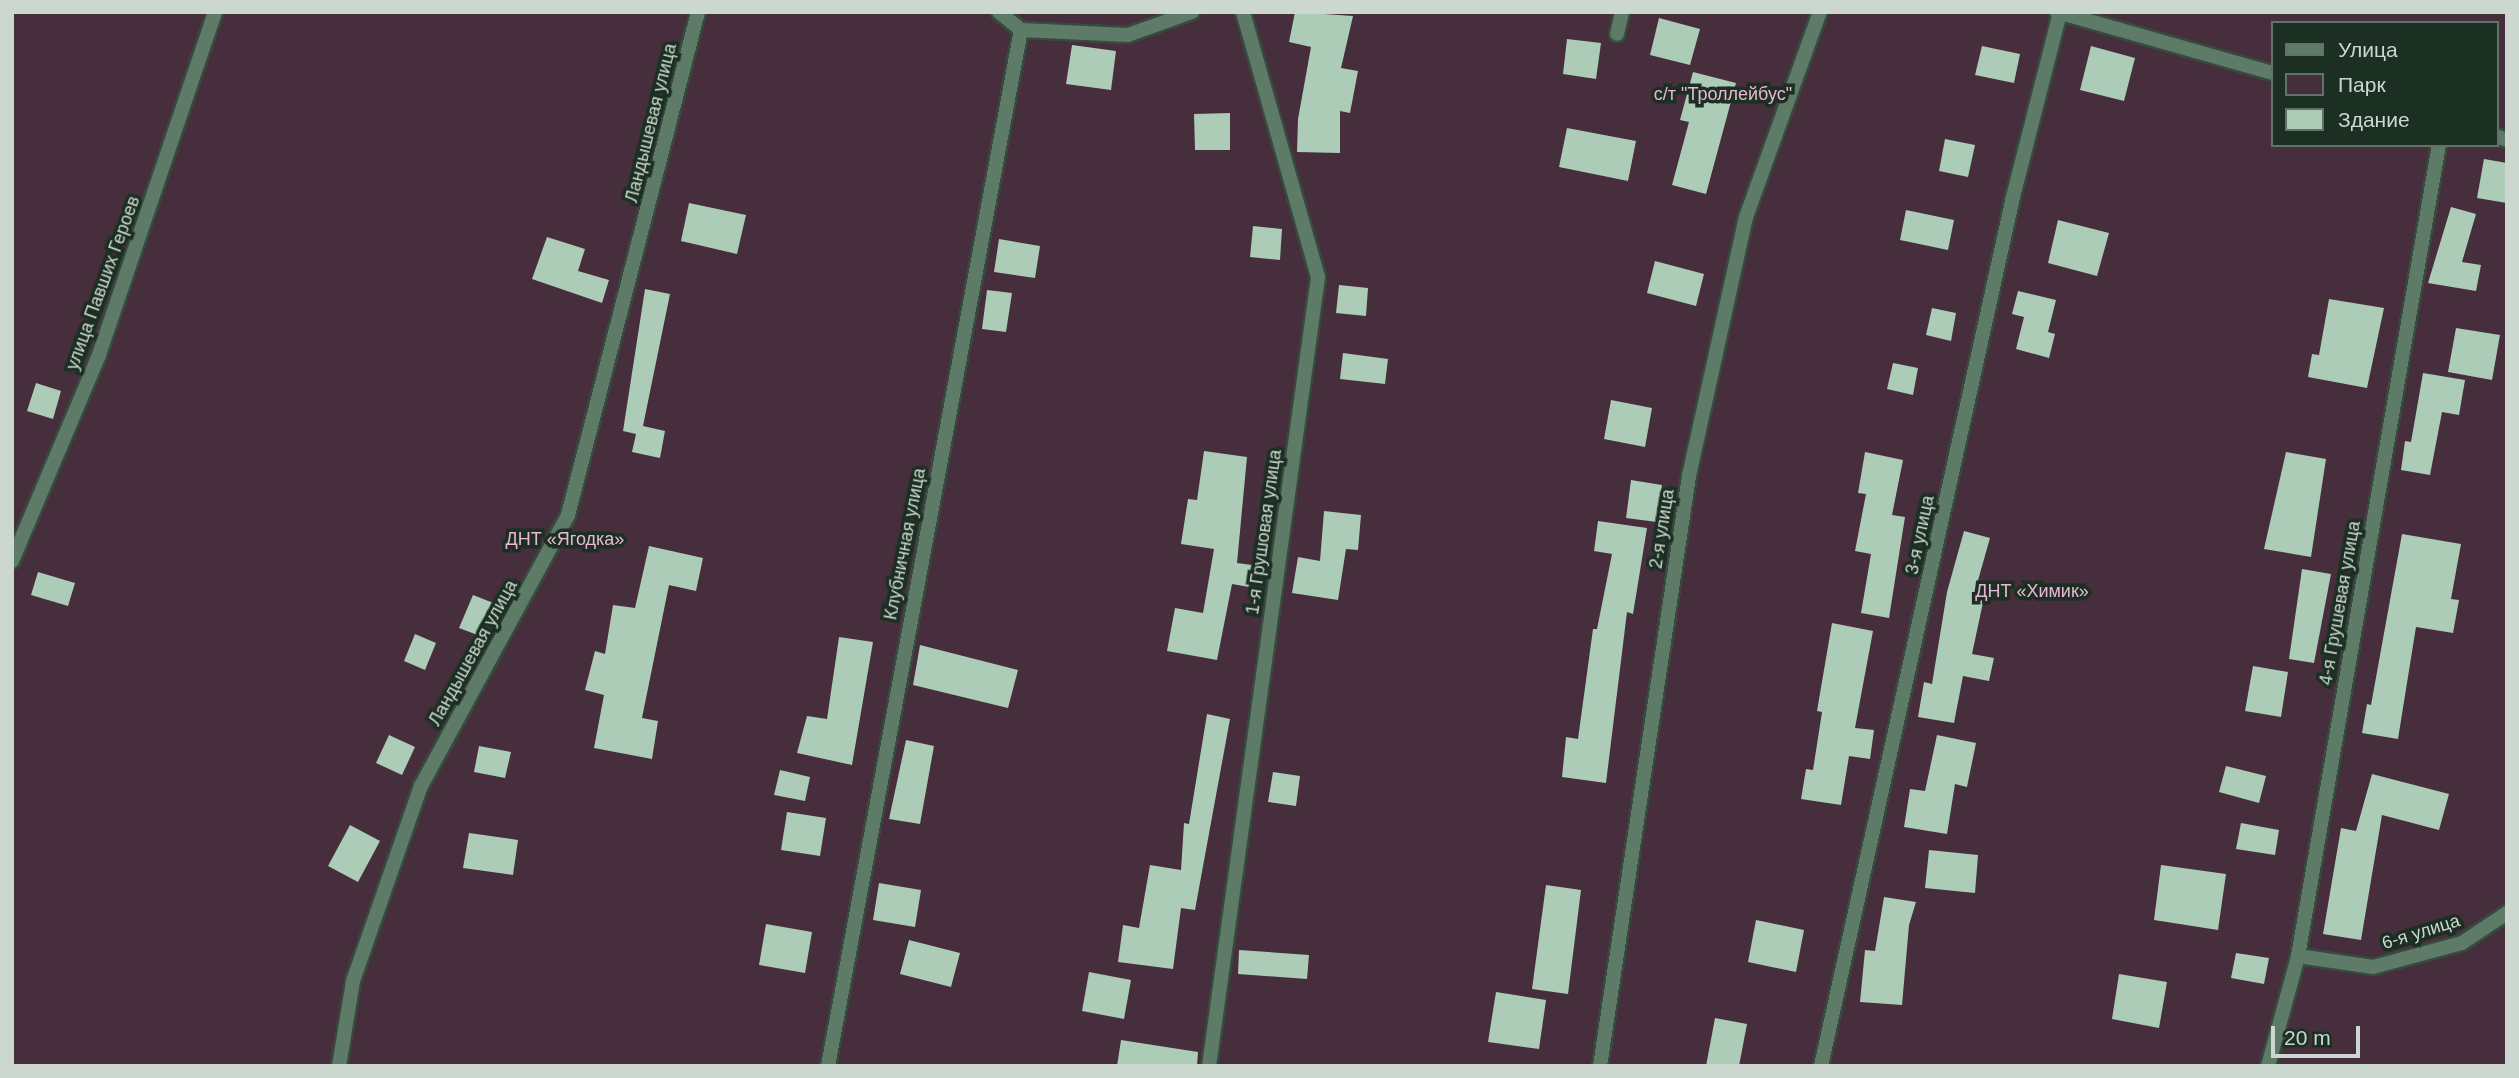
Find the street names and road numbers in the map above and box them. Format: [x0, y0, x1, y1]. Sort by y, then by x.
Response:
street label: Ландышевая улица [621, 41, 681, 205]
street label: улица Павших Героев [61, 193, 145, 373]
street label: 1-я Грушовая улица [1242, 448, 1286, 616]
street label: Клубничная улица [880, 466, 930, 622]
street label: 2-я улица [1645, 488, 1679, 570]
street label: 3-я улица [1901, 494, 1939, 576]
street label: 4-я Грушевая улица [2315, 519, 2365, 687]
street label: Ландышевая улица [424, 576, 522, 730]
street label: 6-я улица [2379, 910, 2463, 954]

